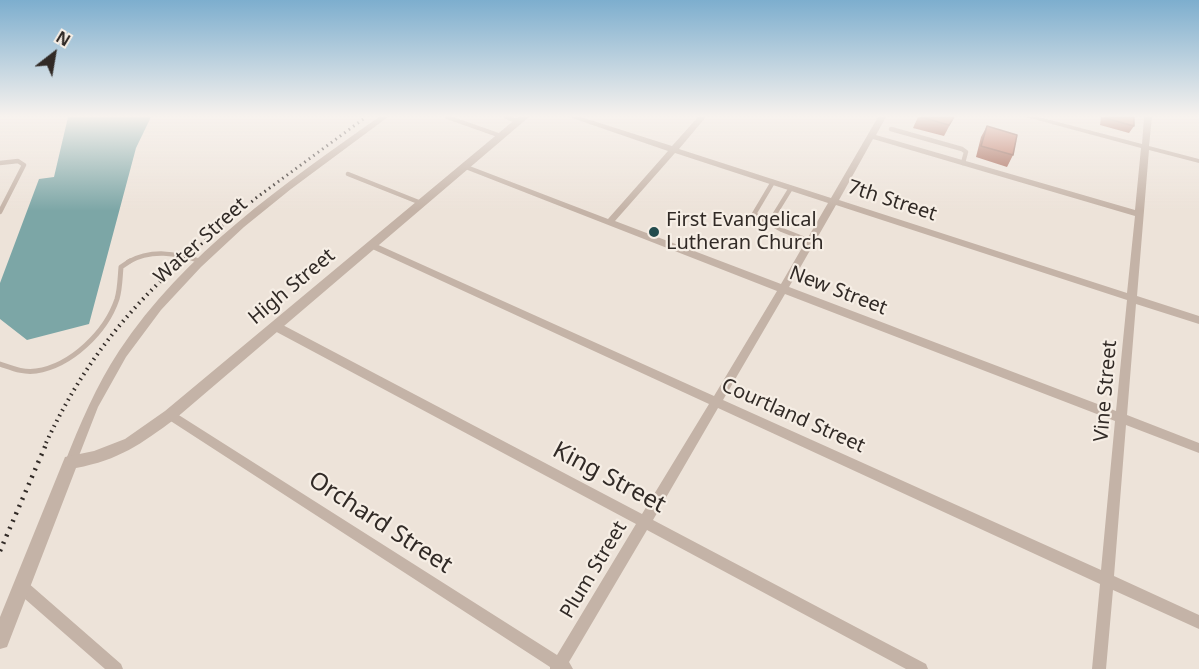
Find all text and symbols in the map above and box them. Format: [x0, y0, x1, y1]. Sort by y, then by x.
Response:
north arrow [24, 24, 84, 84]
text: N [52, 26, 75, 51]
street label: 7th Street [845, 175, 939, 227]
street label: Water Street [149, 193, 253, 289]
place label: First Evangelical Lutheran Church [666, 208, 824, 255]
marker: First Evangelical Lutheran Church [647, 225, 661, 239]
street label: High Street [244, 244, 340, 330]
street label: New Street [786, 261, 890, 321]
street label: Vine Street [1090, 339, 1122, 443]
street label: Courtland Street [717, 374, 869, 458]
street label: King Street [548, 436, 670, 520]
street label: Orchard Street [303, 466, 457, 580]
street label: Plum Street [556, 517, 632, 623]

